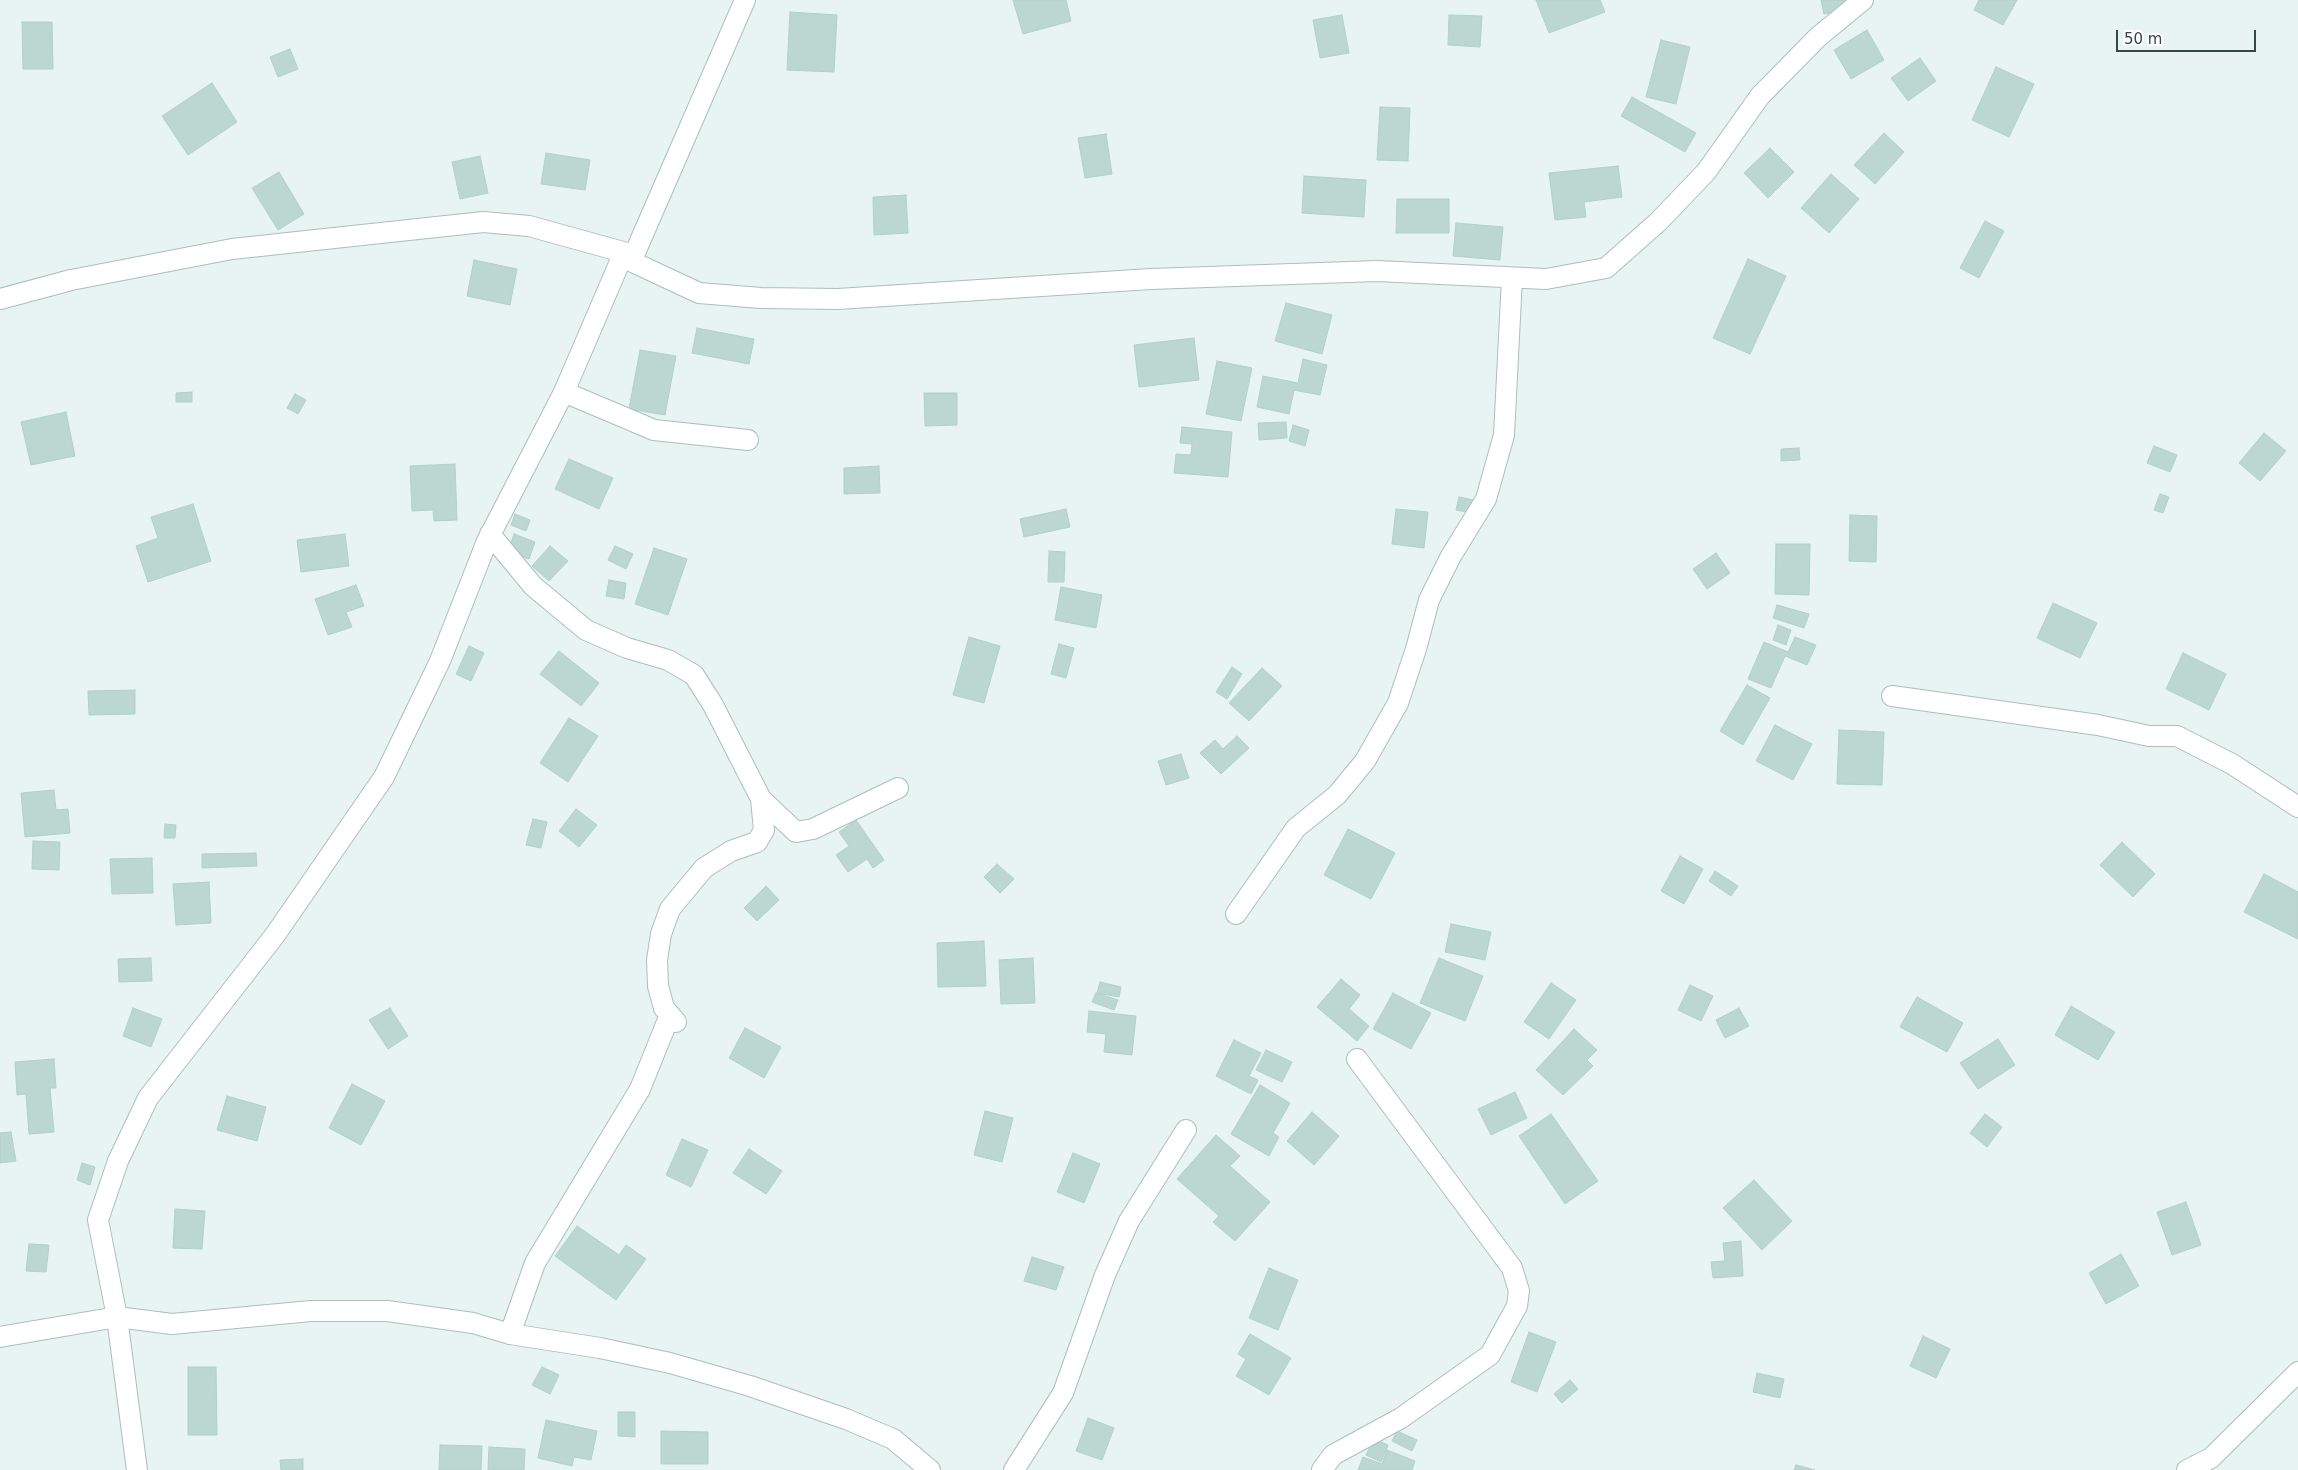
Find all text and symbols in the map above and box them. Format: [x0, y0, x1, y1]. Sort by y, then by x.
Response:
scale bar [2118, 20, 2258, 52]
text: 50 m [2124, 30, 2162, 48]

